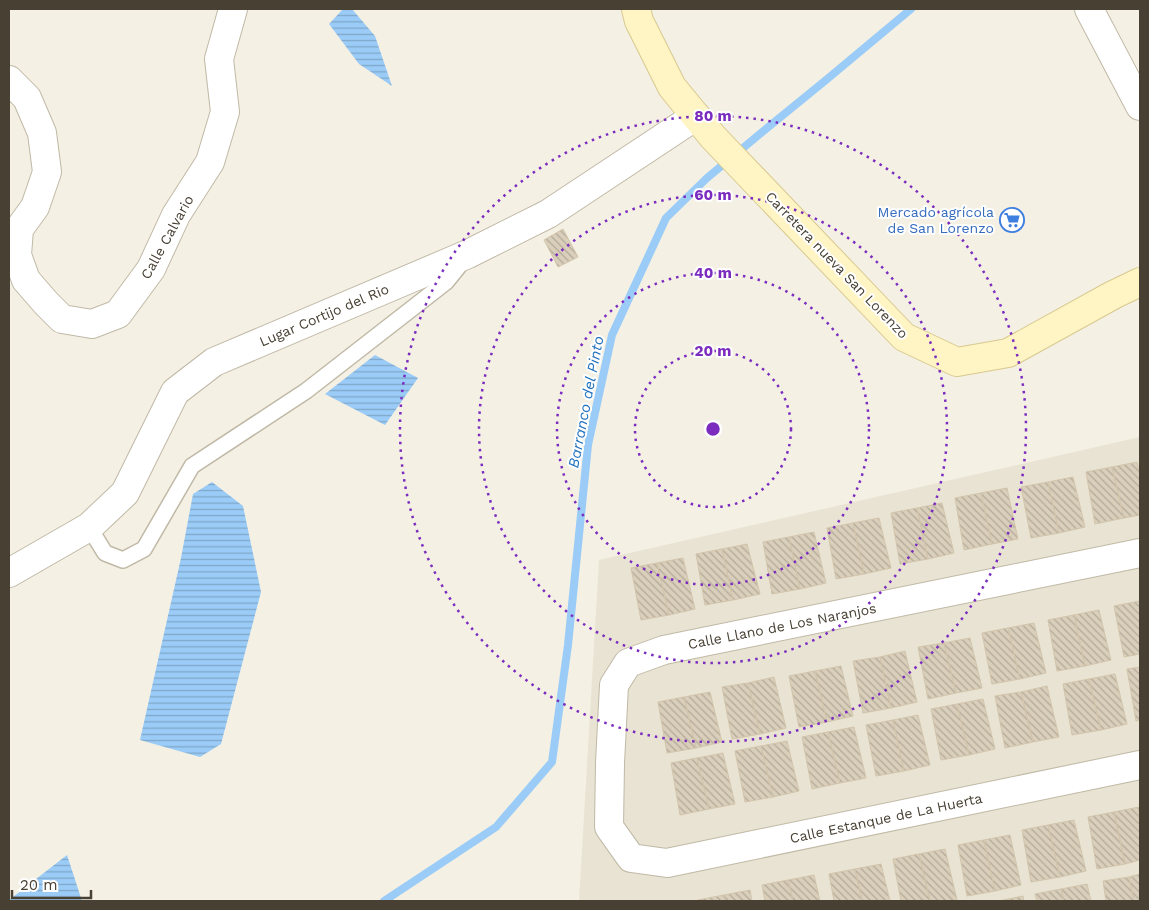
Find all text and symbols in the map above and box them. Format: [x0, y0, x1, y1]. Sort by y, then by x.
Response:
text: 80 m [694, 107, 732, 125]
text: 60 m [694, 186, 732, 204]
street label: Carretera nueva San Lorenzo [763, 188, 911, 342]
street label: Calle Calvario [137, 192, 197, 282]
place label: Mercado agrícola de San Lorenzo [878, 204, 994, 236]
supermarket icon: Mercado agrícola de San Lorenzo [999, 207, 1025, 233]
text: 40 m [694, 264, 732, 282]
street label: Lugar Cortijo del Rio [257, 280, 391, 350]
water label: Barranco del Pinto [564, 334, 608, 470]
text: 20 m [694, 342, 732, 360]
centre of rings [704, 420, 722, 438]
street label: Calle Llano de Los Naranjos [687, 600, 877, 652]
street label: Calle Estanque de La Huerta [788, 790, 984, 846]
scale bar [12, 868, 91, 900]
text: 20 m [20, 876, 58, 894]

